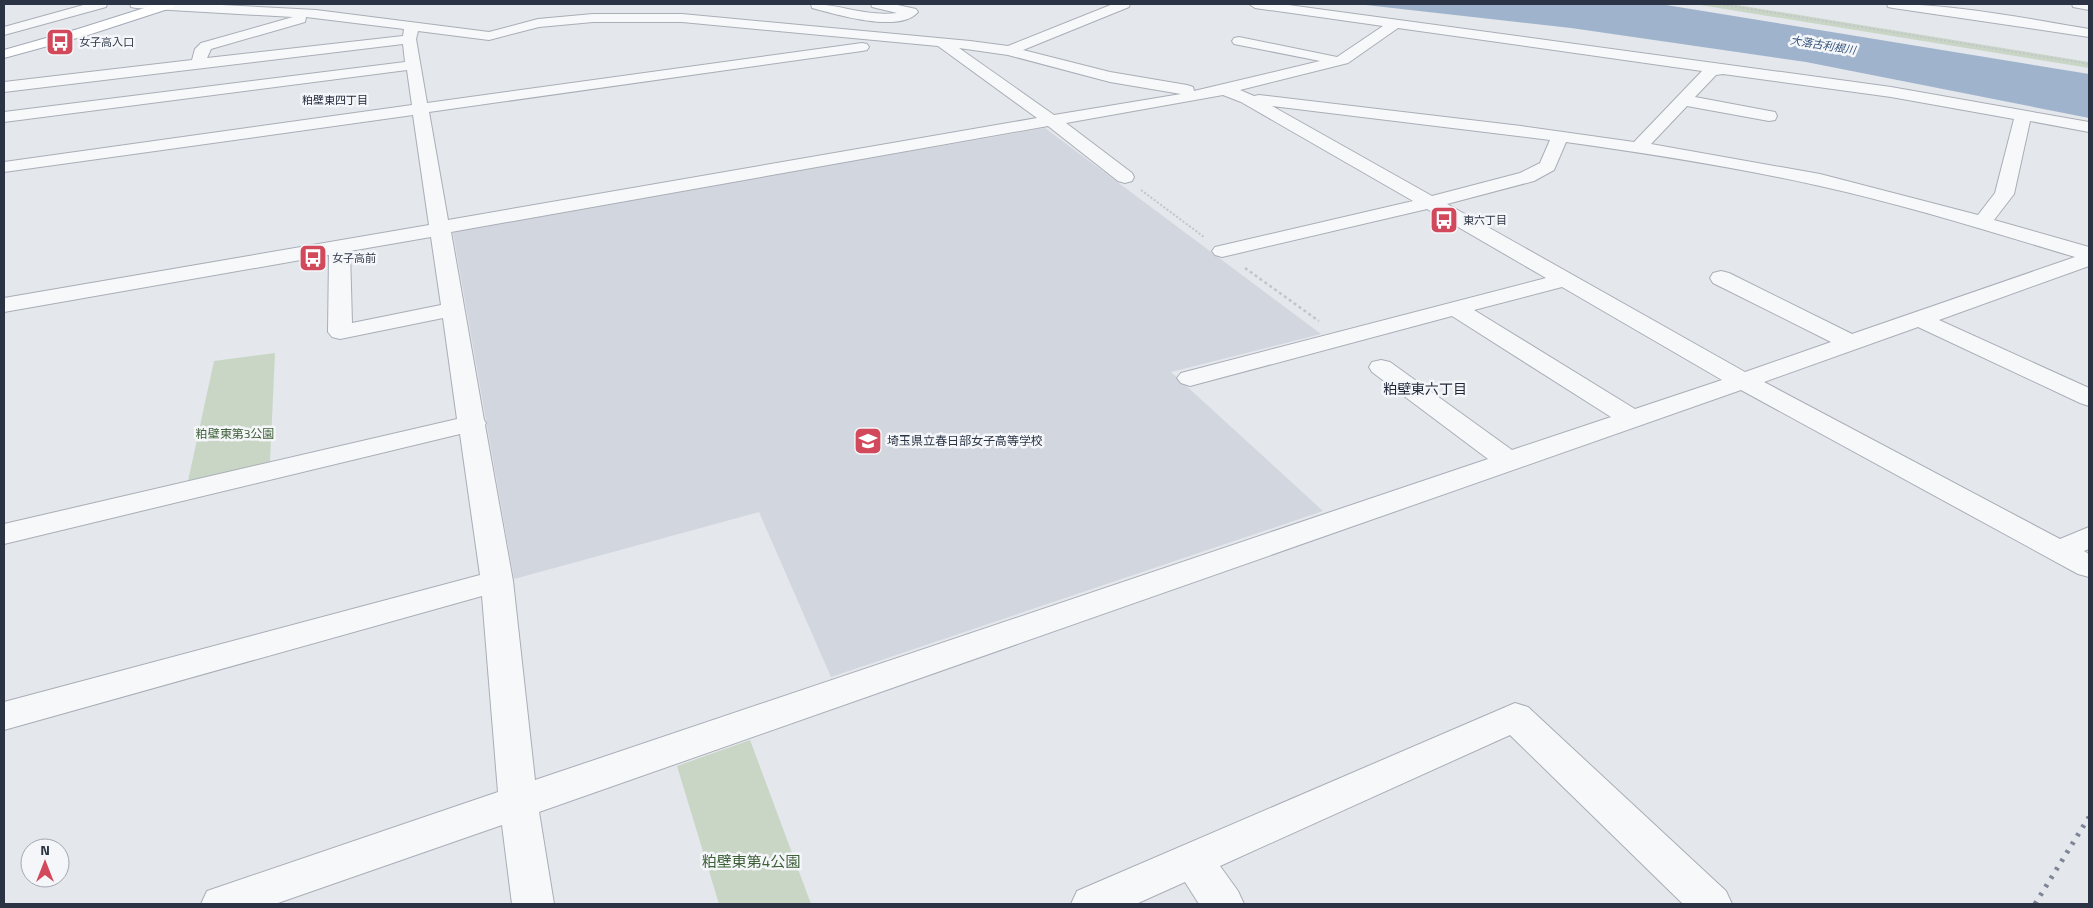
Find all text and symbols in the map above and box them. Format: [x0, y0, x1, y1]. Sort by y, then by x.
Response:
bus stop icon: 女子高入口 [45, 27, 75, 57]
water label: 大落古利根川 [1789, 32, 1858, 58]
place label: 女子高入口 [79, 34, 134, 50]
district label: 粕壁東四丁目 [302, 92, 368, 108]
bus stop icon: 東六丁目 [1429, 205, 1459, 235]
place label: 東六丁目 [1463, 212, 1507, 228]
bus stop icon: 女子高前 [298, 243, 328, 273]
place label: 女子高前 [332, 250, 376, 266]
district label: 粕壁東六丁目 [1383, 378, 1467, 399]
park label: 粕壁東第3公園 [196, 424, 274, 443]
school or university icon: 埼玉県立春日部女子高等学校 [853, 426, 883, 456]
place label: 埼玉県立春日部女子高等学校 [887, 431, 1043, 450]
north arrow [20, 838, 70, 888]
text: N [40, 839, 50, 860]
park label: 粕壁東第4公園 [702, 850, 800, 873]

